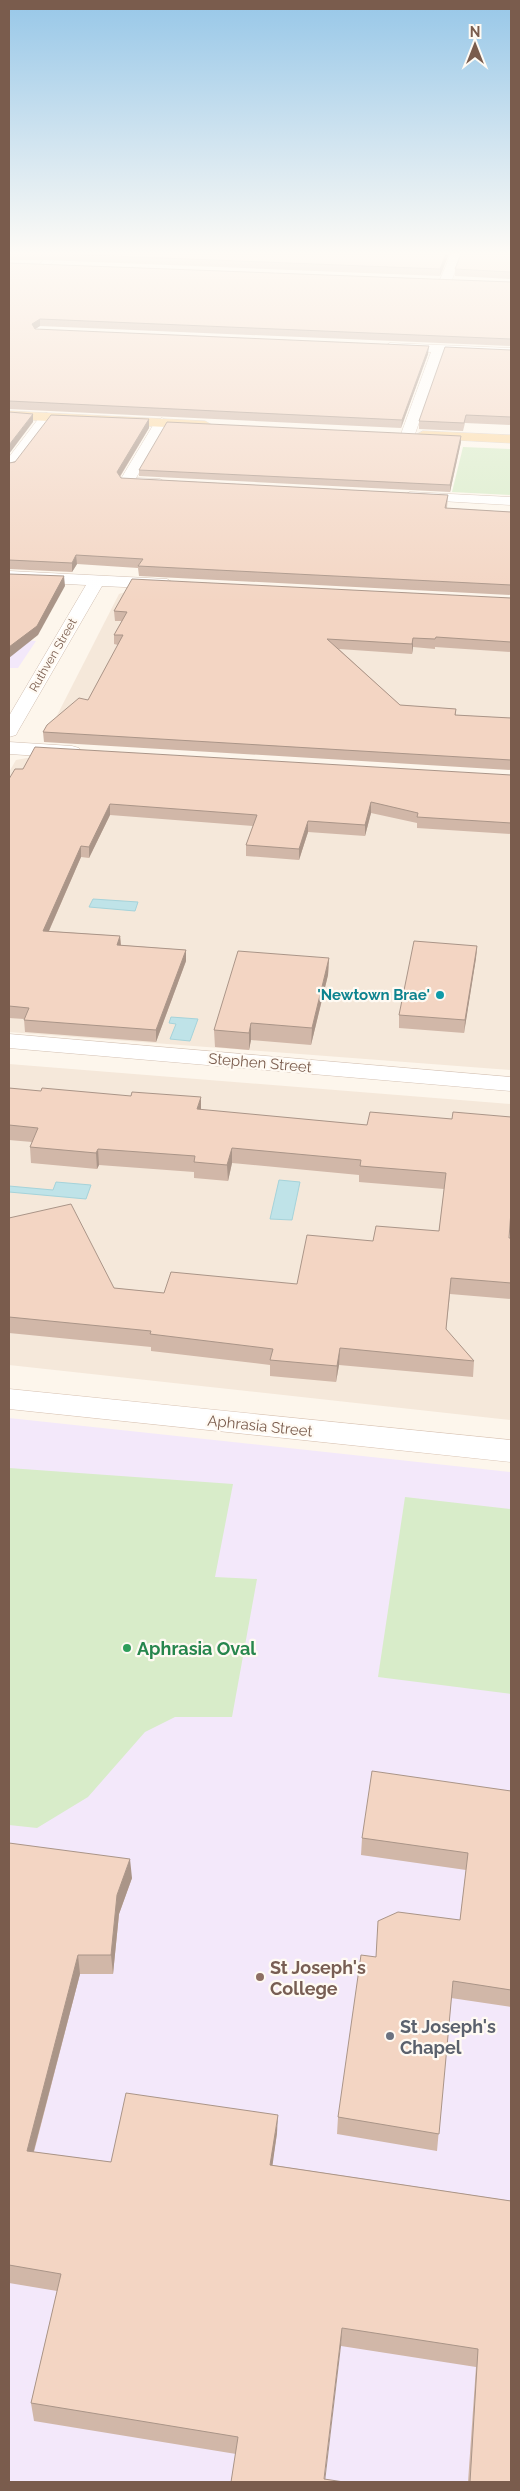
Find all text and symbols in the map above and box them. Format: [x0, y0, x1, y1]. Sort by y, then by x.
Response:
north arrow [450, 20, 500, 70]
text: N [470, 24, 480, 40]
street label: Ruthven Street [26, 616, 80, 694]
place label: 'Newtown Brae' [317, 986, 430, 1004]
marker: 'Newtown Brae' [434, 989, 446, 1001]
street label: Stephen Street [208, 1050, 312, 1076]
street label: Aphrasia Street [207, 1412, 313, 1440]
place label: Aphrasia Oval [137, 1638, 256, 1659]
marker: Aphrasia Oval [121, 1642, 133, 1654]
place label: St Joseph's College [270, 1957, 366, 1999]
marker: St Joseph's College [254, 1971, 266, 1983]
place label: St Joseph's Chapel [400, 2016, 496, 2058]
marker: St Joseph's Chapel [384, 2030, 396, 2042]

